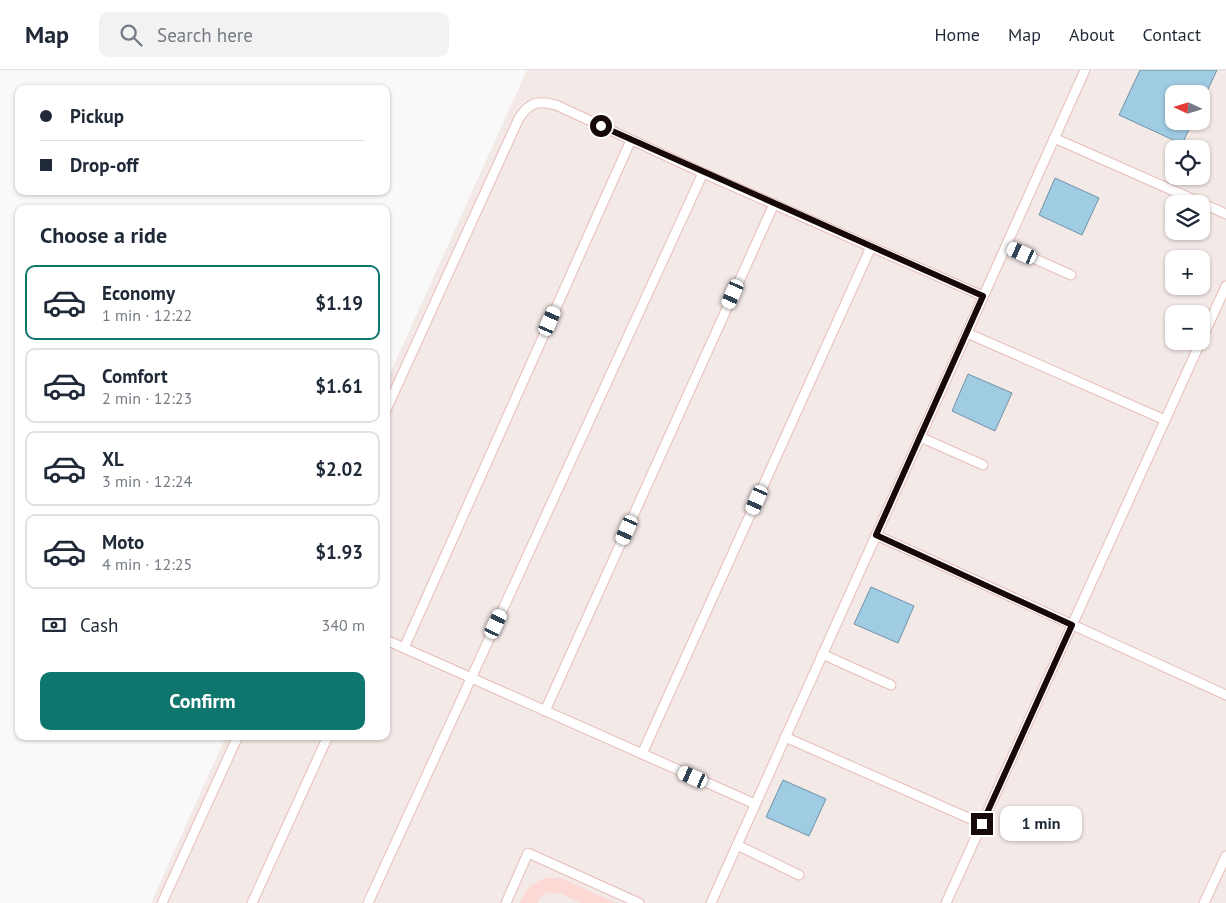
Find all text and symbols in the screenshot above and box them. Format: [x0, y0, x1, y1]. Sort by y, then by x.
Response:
search box [99, 12, 449, 57]
text: Map [25, 19, 69, 50]
icon: search [117, 21, 145, 49]
text: Search here [157, 23, 253, 47]
text: Home [934, 23, 980, 46]
text: Map [1008, 23, 1041, 46]
text: About [1069, 23, 1115, 46]
text: Contact [1143, 23, 1201, 46]
north arrow [1165, 85, 1210, 130]
map controls [1165, 85, 1210, 350]
text: Pickup [70, 104, 124, 128]
route start [590, 115, 612, 137]
button: locate [1165, 140, 1210, 185]
text: Drop-off [70, 153, 138, 177]
button: layers [1165, 195, 1210, 240]
text: Choose a ride [40, 221, 167, 249]
car [1005, 240, 1038, 266]
button: + [1165, 250, 1210, 295]
car [720, 277, 745, 311]
icon: car [42, 280, 87, 325]
text: Economy [102, 281, 175, 305]
text: $1.19 [315, 291, 363, 315]
car [537, 304, 562, 338]
text: 1 min · 12:22 [102, 305, 192, 325]
button: − [1165, 305, 1210, 350]
icon: car [42, 363, 87, 408]
text: Comfort [102, 364, 168, 388]
text: $1.61 [315, 374, 363, 398]
text: 2 min · 12:23 [102, 388, 192, 408]
icon: car [42, 446, 87, 491]
text: XL [102, 447, 124, 471]
text: $2.02 [315, 457, 363, 481]
text: 3 min · 12:24 [102, 471, 192, 491]
car [744, 483, 769, 517]
car [614, 513, 639, 547]
icon: car [42, 529, 87, 574]
text: Moto [102, 530, 144, 554]
text: $1.93 [315, 540, 363, 564]
text: 4 min · 12:25 [102, 554, 192, 574]
car [482, 607, 509, 641]
icon: cash [40, 611, 68, 639]
text: Cash [80, 613, 118, 637]
text: 340 m [322, 615, 365, 635]
button: Confirm [40, 672, 365, 730]
car [676, 764, 709, 790]
callout: 1 min [1000, 806, 1082, 842]
route end [971, 813, 993, 835]
text: 1 min [1021, 813, 1061, 833]

